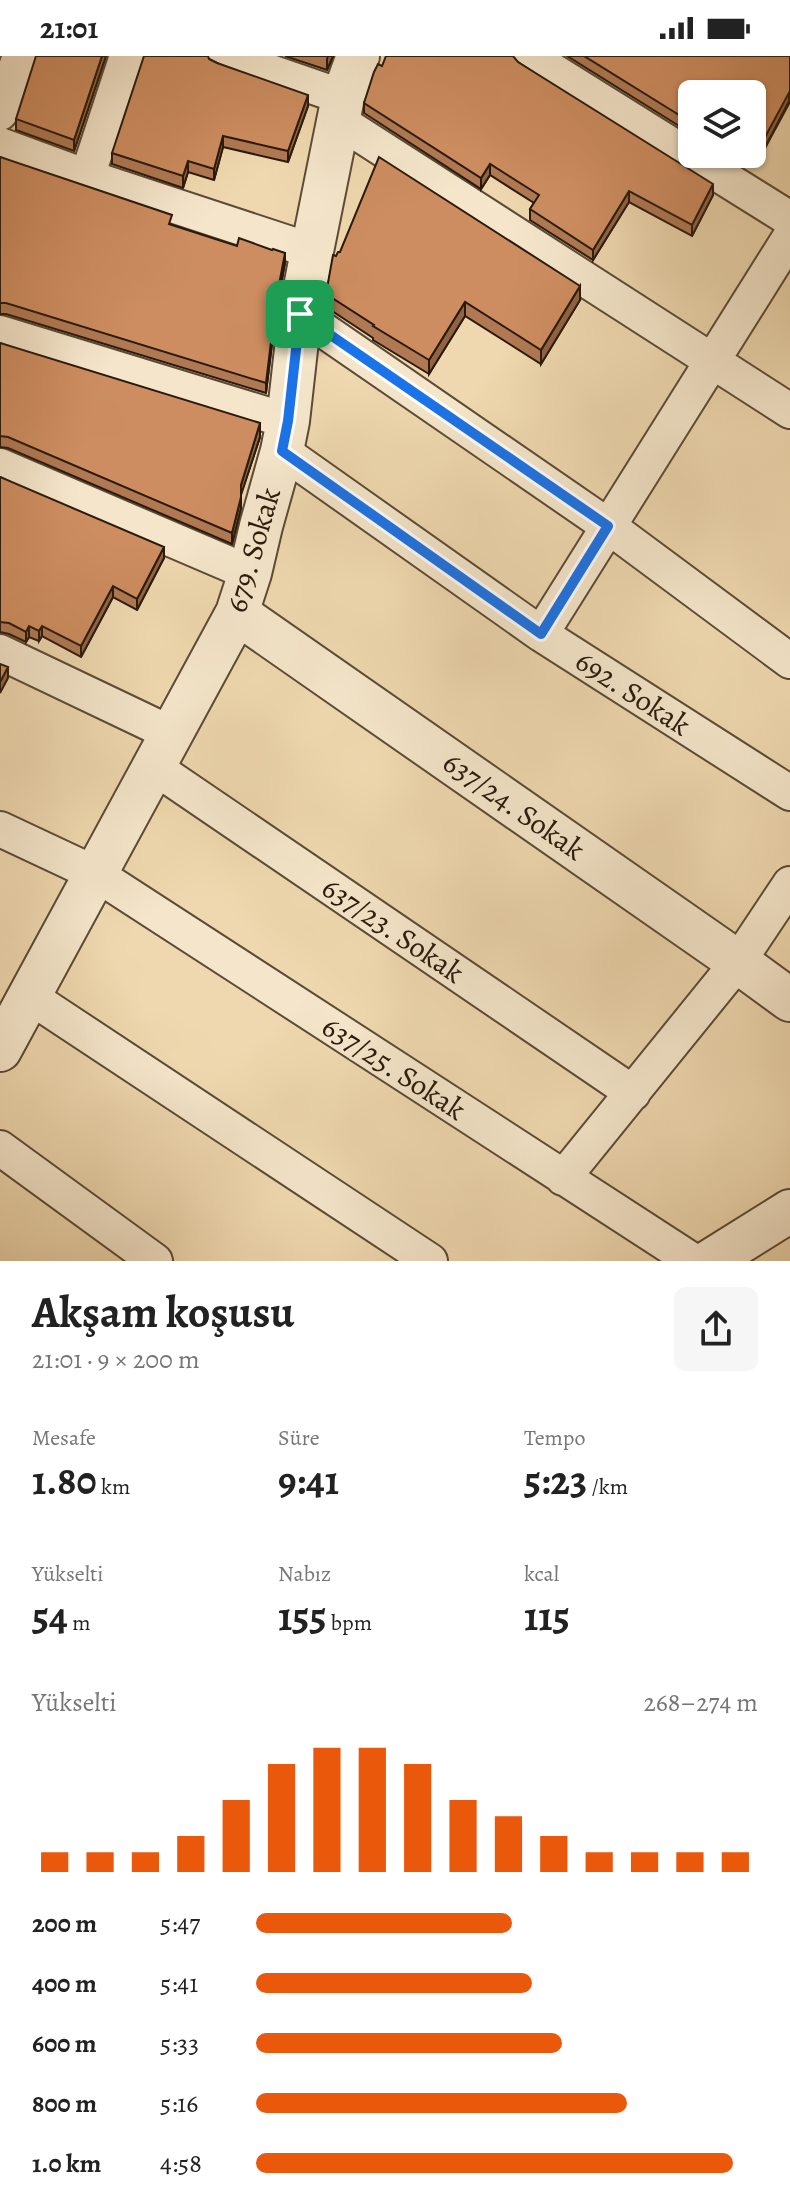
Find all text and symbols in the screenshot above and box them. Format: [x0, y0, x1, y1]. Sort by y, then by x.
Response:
text: 21:01 [40, 8, 98, 48]
map controls [678, 80, 766, 168]
button: layers [678, 80, 766, 168]
pin [266, 280, 334, 348]
icon: arrive [278, 292, 322, 336]
street label: 679. Sokak [216, 483, 290, 617]
street label: 692. Sokak [568, 641, 698, 745]
street label: 637/24. Sokak [435, 742, 593, 870]
street label: 637/23. Sokak [314, 868, 472, 992]
street label: 637/25. Sokak [314, 1007, 474, 1129]
text: Akşam koşusu [32, 1282, 294, 1342]
button: share [674, 1287, 758, 1371]
text: 21:01 · 9 × 200 m [32, 1342, 200, 1377]
text: Mesafe [32, 1423, 96, 1453]
text: Süre [278, 1423, 320, 1453]
text: Tempo [524, 1423, 585, 1453]
text: 1.80 [32, 1453, 97, 1508]
text: 9:41 [278, 1453, 339, 1508]
text: 5:23 [524, 1453, 587, 1508]
text: km [97, 1472, 130, 1502]
text: /km [587, 1472, 628, 1502]
text: Yükselti [32, 1559, 104, 1589]
text: Nabız [278, 1559, 331, 1589]
text: kcal [524, 1559, 559, 1589]
text: 54 [32, 1589, 68, 1644]
text: 155 [278, 1589, 326, 1644]
text: 115 [524, 1589, 570, 1644]
text: m [68, 1608, 91, 1638]
text: bpm [326, 1608, 372, 1638]
text: Yükselti [32, 1685, 117, 1720]
text: 268–274 m [643, 1685, 758, 1720]
text: 200 m [32, 1906, 97, 1941]
text: 5:47 [160, 1906, 200, 1941]
text: 400 m [32, 1966, 97, 2001]
text: 5:41 [160, 1966, 198, 2001]
text: 600 m [32, 2026, 97, 2061]
text: 5:33 [160, 2026, 199, 2061]
text: 800 m [32, 2086, 97, 2121]
text: 5:16 [160, 2086, 198, 2121]
text: 1.0 km [32, 2146, 101, 2181]
text: 4:58 [160, 2146, 202, 2181]

